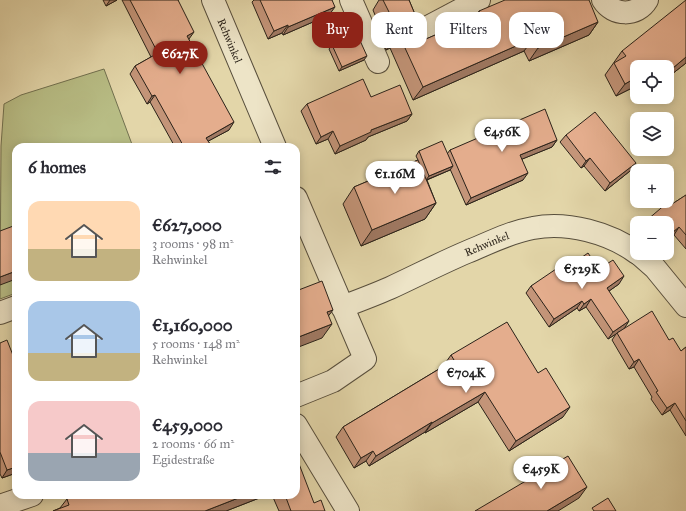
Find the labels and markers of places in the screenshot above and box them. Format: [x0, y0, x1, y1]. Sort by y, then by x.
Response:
pin: €627K [152, 41, 208, 75]
pin: €456K [474, 119, 530, 153]
pin: €1.16M [362, 161, 428, 195]
pin: €529K [554, 256, 610, 290]
pin: €704K [438, 360, 494, 394]
pin: €459K [513, 456, 569, 490]

